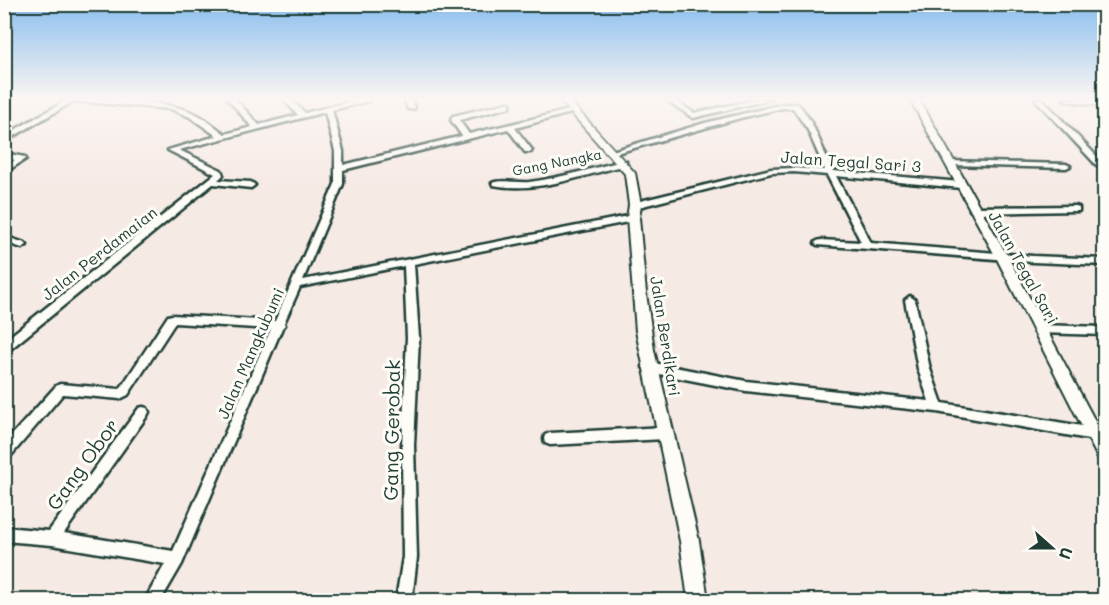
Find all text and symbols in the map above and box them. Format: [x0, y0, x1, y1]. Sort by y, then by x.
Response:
street label: Gang Nangka [511, 144, 603, 180]
street label: Jalan Tegal Sari 3 [780, 146, 922, 176]
street label: Jalan Perdamaian [37, 201, 161, 305]
street label: Jalan Tegal Sari [984, 207, 1064, 327]
street label: Jalan Berdikari [646, 275, 686, 397]
street label: Jalan Mangkubumi [212, 284, 288, 422]
street label: Gang Gerobak [377, 359, 405, 501]
street label: Gang Obor [40, 413, 124, 515]
north arrow [1022, 518, 1082, 578]
text: U [1055, 545, 1078, 563]

